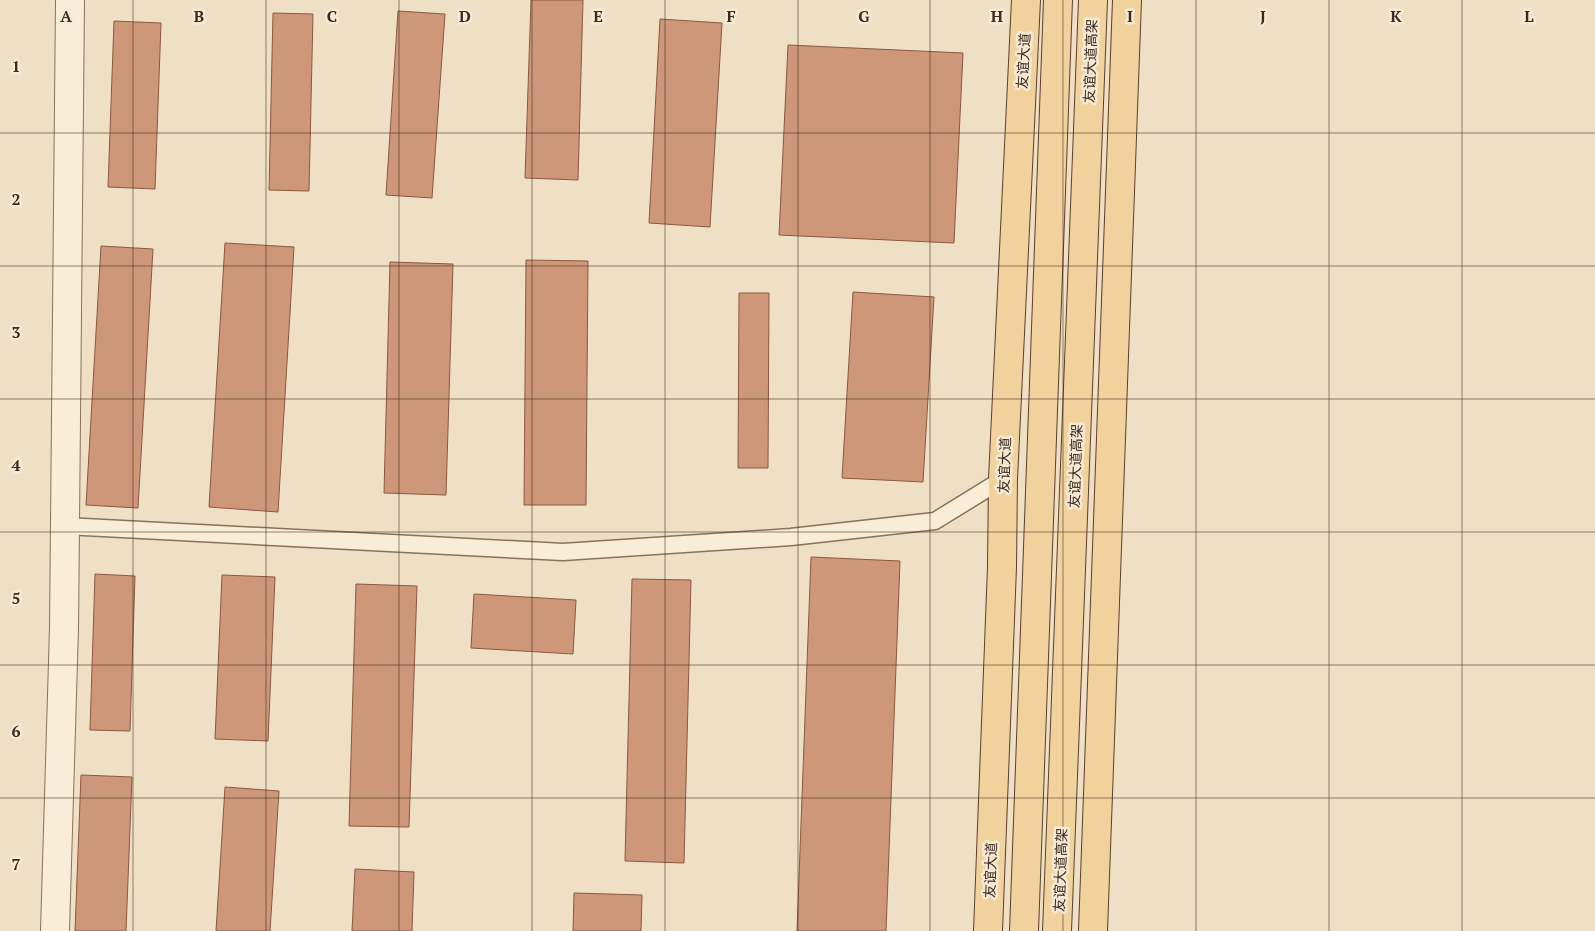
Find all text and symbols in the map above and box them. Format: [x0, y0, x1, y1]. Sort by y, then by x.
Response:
text: A [60, 5, 72, 27]
text: B [194, 5, 204, 27]
text: C [327, 5, 337, 27]
text: D [459, 5, 471, 27]
text: E [593, 5, 603, 27]
text: F [726, 5, 736, 27]
text: G [858, 5, 870, 27]
text: H [991, 5, 1003, 27]
text: I [1127, 5, 1133, 27]
text: J [1260, 5, 1266, 27]
text: K [1390, 5, 1402, 27]
text: L [1524, 5, 1534, 27]
street label: 友谊大道高架 [1079, 19, 1101, 103]
street label: 友谊大道 [1012, 33, 1034, 89]
text: 1 [11, 55, 21, 77]
text: 2 [11, 188, 21, 210]
text: 3 [11, 321, 21, 343]
street label: 友谊大道高架 [1064, 424, 1086, 508]
street label: 友谊大道 [994, 437, 1014, 493]
text: 4 [11, 454, 21, 476]
text: 5 [11, 587, 21, 609]
text: 6 [11, 720, 21, 742]
street label: 友谊大道高架 [1049, 828, 1071, 912]
street label: 友谊大道 [980, 842, 1000, 898]
text: 7 [11, 853, 21, 875]

